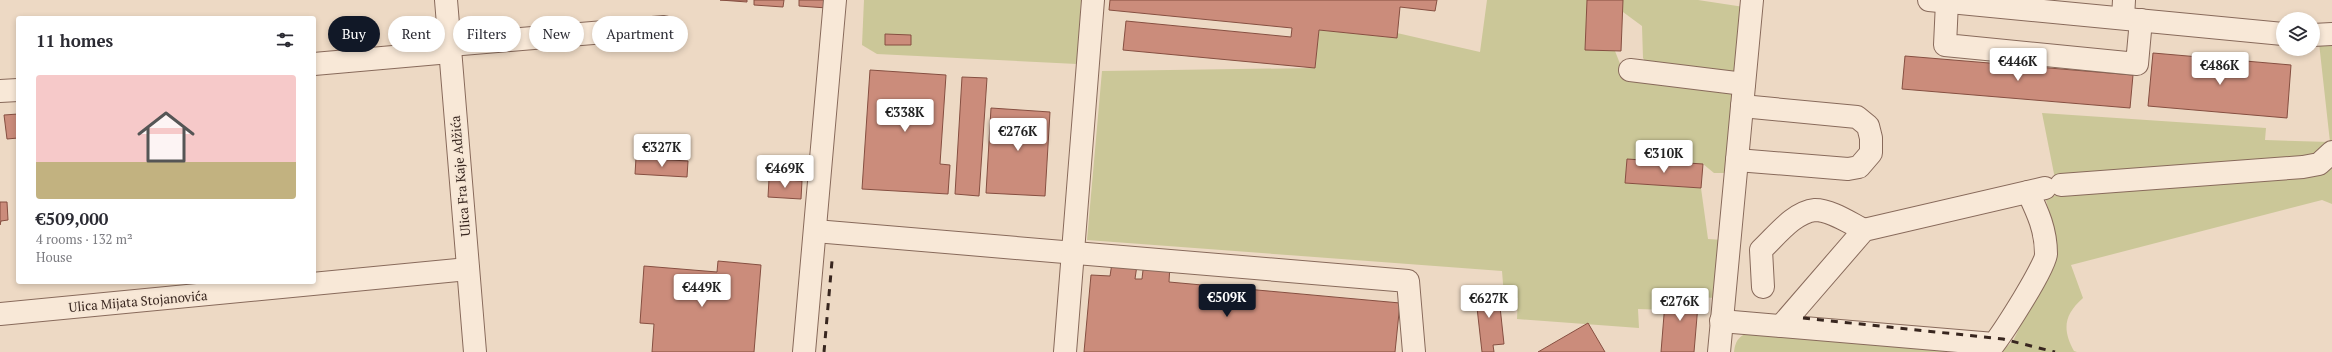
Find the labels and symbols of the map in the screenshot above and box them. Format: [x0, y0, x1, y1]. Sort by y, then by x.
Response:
pin: €446K [1990, 48, 2046, 82]
pin: €486K [2192, 52, 2248, 86]
pin: €338K [877, 99, 933, 133]
street label: Ulica Fra Kaje Adžića [446, 114, 474, 237]
pin: €276K [990, 118, 1046, 152]
pin: €327K [634, 134, 690, 168]
pin: €310K [1636, 140, 1692, 174]
pin: €469K [757, 155, 813, 189]
pin: €449K [674, 274, 730, 308]
pin: €509K [1199, 284, 1255, 318]
pin: €627K [1461, 285, 1517, 319]
street label: Ulica Mijata Stojanovića [68, 286, 209, 316]
pin: €276K [1652, 288, 1708, 322]

